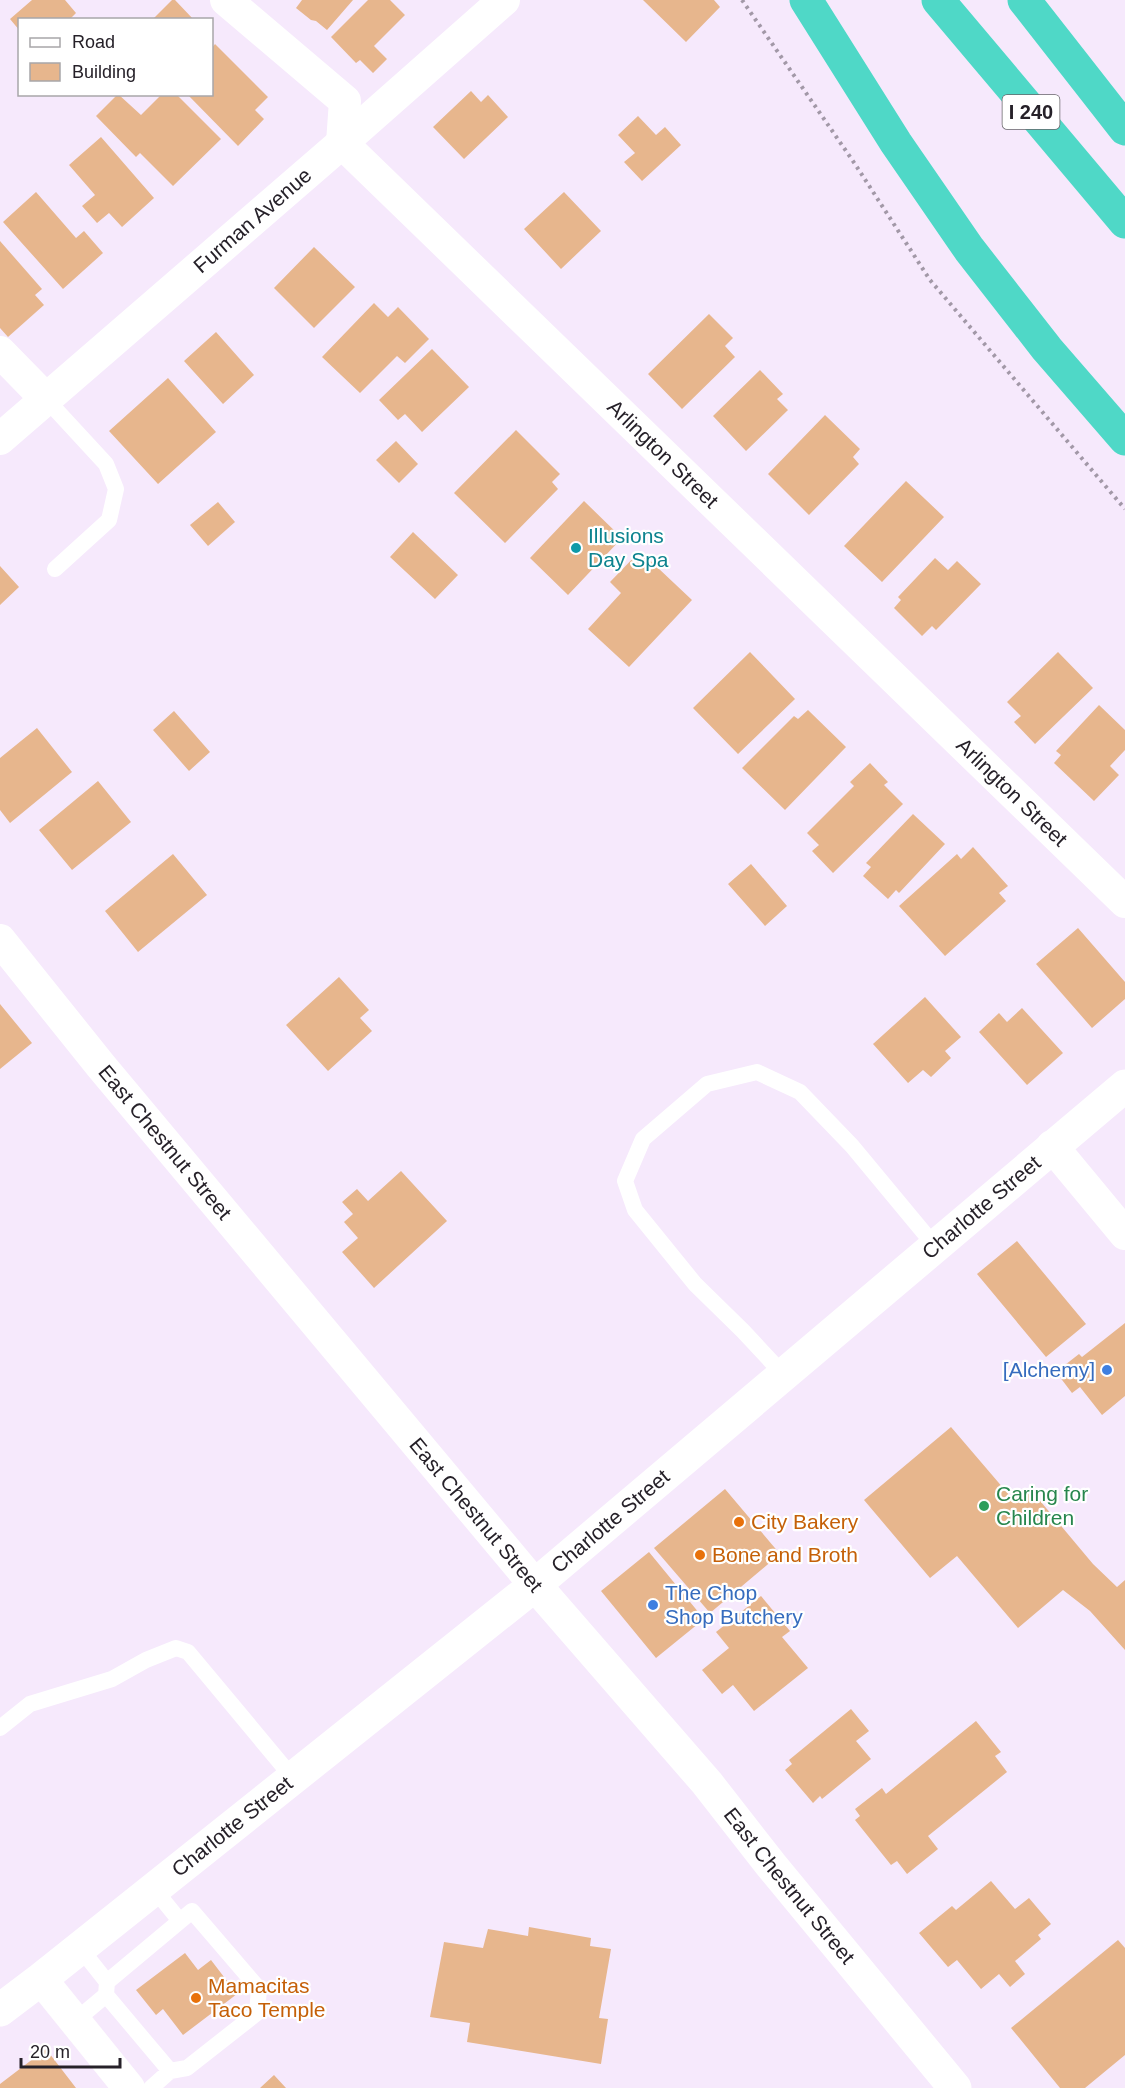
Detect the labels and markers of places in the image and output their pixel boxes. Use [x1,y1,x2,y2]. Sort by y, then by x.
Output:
place label: Illusions Day Spa [588,524,669,571]
marker: Illusions Day Spa [569,541,583,555]
place label: [Alchemy] [1003,1358,1095,1381]
marker: [Alchemy] [1100,1363,1114,1377]
place label: Caring for Children [996,1482,1088,1529]
marker: Caring for Children [977,1499,991,1513]
place label: City Bakery [751,1510,859,1533]
marker: City Bakery [732,1515,746,1529]
place label: Bone and Broth [712,1543,858,1566]
marker: Bone and Broth [693,1548,707,1562]
place label: The Chop Shop Butchery [665,1581,803,1628]
marker: The Chop Shop Butchery [646,1598,660,1612]
place label: Mamacitas Taco Temple [208,1974,326,2021]
marker: Mamacitas Taco Temple [189,1991,203,2005]

